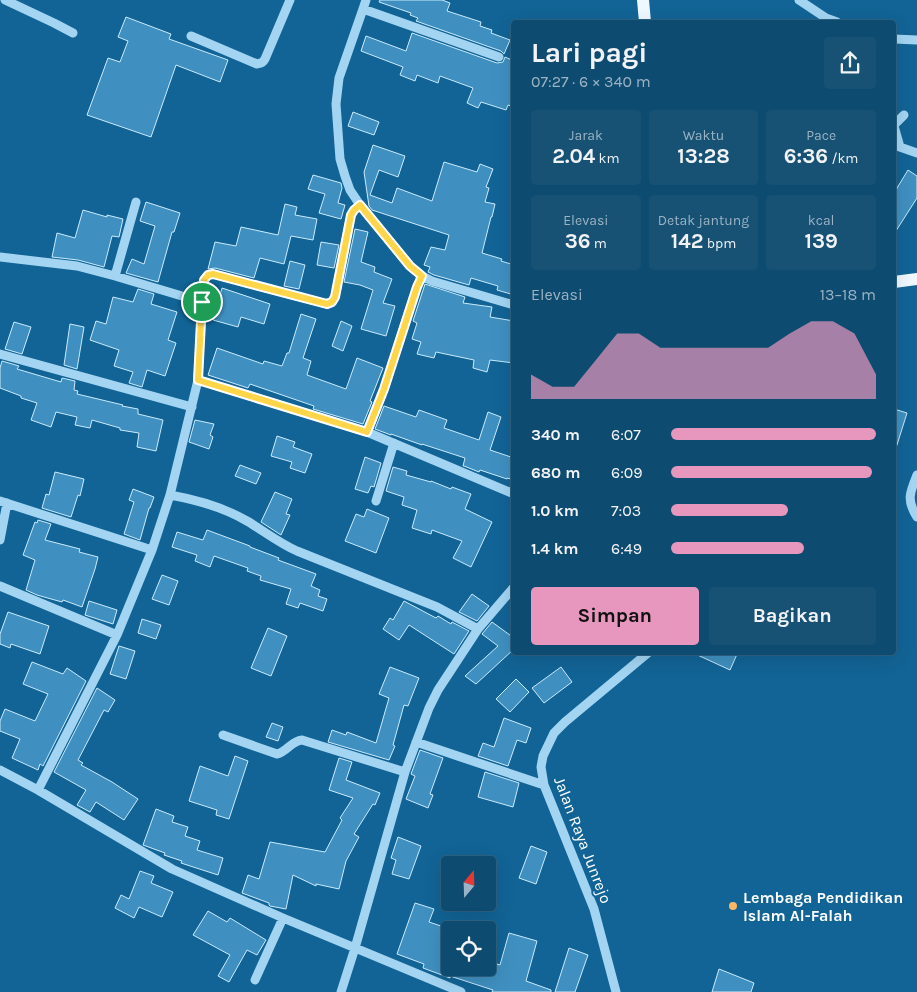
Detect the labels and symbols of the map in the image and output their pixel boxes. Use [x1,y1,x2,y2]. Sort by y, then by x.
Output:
pin [181,281,223,323]
street label: Jalan Raya Junrejo [550,774,616,906]
north arrow [441,856,496,911]
place label: Lembaga Pendidikan Islam Al-Falah [743,888,903,925]
marker: Lembaga Pendidikan Islam Al-Falah [727,900,739,912]

